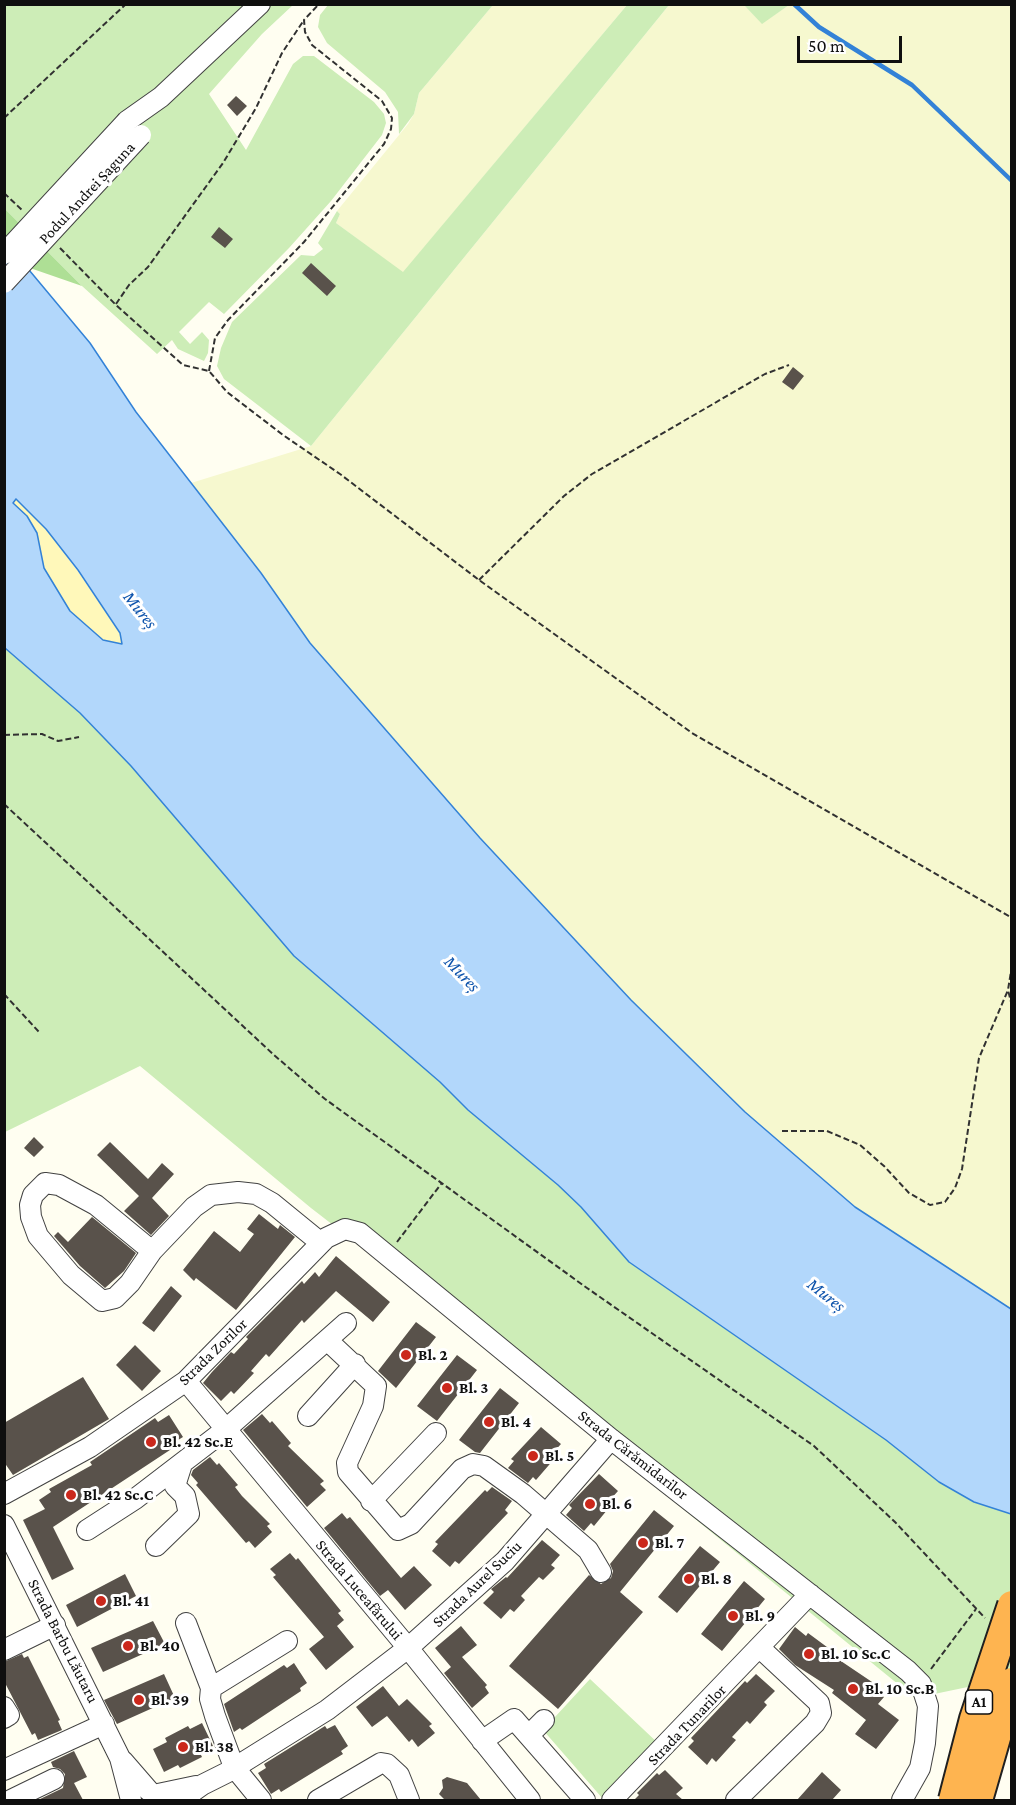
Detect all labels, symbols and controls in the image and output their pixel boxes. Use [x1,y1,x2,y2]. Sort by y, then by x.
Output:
scale bar [800,24,905,62]
text: 50 m [808,36,845,56]
street label: Podul Andrei Șaguna [35,138,139,248]
water label: Mureș [118,587,162,633]
water label: Mureș [440,951,484,997]
water label: Mureș [803,1273,849,1317]
street label: Strada Zorilor [175,1314,251,1390]
place label: Bl. 2 [418,1345,448,1365]
marker: Bl. 2 [399,1348,413,1362]
place label: Bl. 3 [459,1378,488,1398]
marker: Bl. 3 [440,1381,454,1395]
street label: Strada Cărămidarilor [574,1406,692,1504]
place label: Bl. 4 [501,1412,531,1432]
marker: Bl. 4 [482,1415,496,1429]
place label: Bl. 42 Sc.E [163,1432,233,1452]
marker: Bl. 42 Sc.E [144,1435,158,1449]
place label: Bl. 5 [545,1446,574,1466]
marker: Bl. 5 [526,1449,540,1463]
place label: Bl. 42 Sc.C [83,1485,153,1505]
marker: Bl. 42 Sc.C [64,1488,78,1502]
place label: Bl. 6 [602,1494,632,1514]
marker: Bl. 6 [583,1497,597,1511]
place label: Bl. 7 [655,1533,684,1553]
street label: Strada Luceafărului [311,1536,407,1644]
marker: Bl. 7 [636,1536,650,1550]
street label: Strada Aurel Suciu [428,1537,526,1631]
place label: Bl. 8 [701,1569,732,1589]
marker: Bl. 8 [682,1572,696,1586]
street label: Strada Barbu Lăutaru [23,1576,103,1706]
place label: Bl. 41 [113,1591,149,1611]
marker: Bl. 41 [94,1594,108,1608]
place label: Bl. 9 [745,1606,775,1626]
marker: Bl. 9 [726,1609,740,1623]
place label: Bl. 40 [140,1636,180,1656]
marker: Bl. 40 [121,1639,135,1653]
place label: Bl. 10 Sc.C [821,1644,890,1664]
marker: Bl. 10 Sc.C [802,1647,816,1661]
place label: Bl. 10 Sc.B [865,1679,934,1699]
street label: Strada Tunarilor [644,1680,730,1770]
marker: Bl. 10 Sc.B [846,1682,860,1696]
place label: Bl. 39 [151,1690,189,1710]
road number: A1 [966,1690,992,1714]
marker: Bl. 39 [132,1693,146,1707]
place label: Bl. 38 [195,1737,234,1757]
marker: Bl. 38 [176,1740,190,1754]

